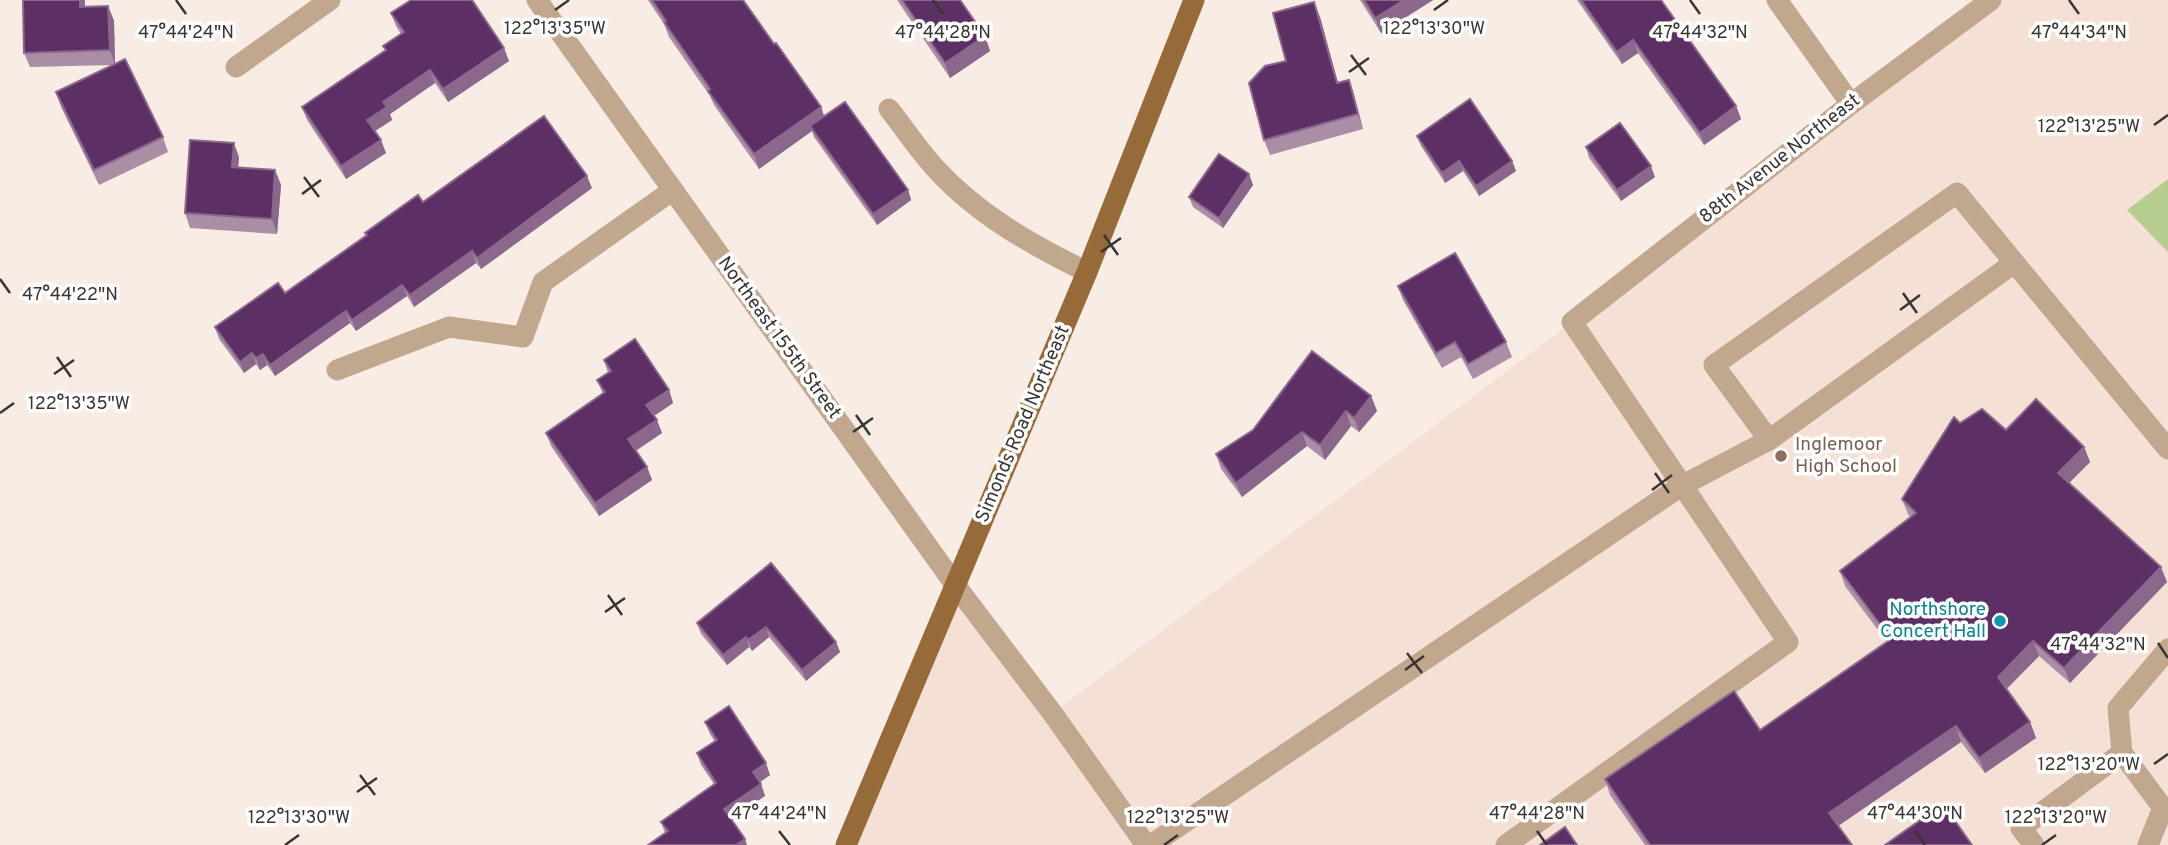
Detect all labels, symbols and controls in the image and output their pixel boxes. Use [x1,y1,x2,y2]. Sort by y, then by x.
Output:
text: 122°13'35"W [504,18,606,41]
text: 122°13'30"W [1383,18,1485,41]
text: 47°44'24"N [138,22,234,45]
text: 47°44'28"N [895,22,991,45]
text: 47°44'32"N [1652,22,1748,45]
text: 47°44'34"N [2031,22,2127,45]
street label: 88th Avenue Northeast [1695,89,1865,229]
text: 122°13'25"W [2038,116,2140,139]
street label: Northeast 155th Street [712,252,846,424]
text: 47°44'22"N [22,284,118,307]
street label: Simonds Road Northeast [971,322,1075,526]
text: 122°13'35"W [28,393,130,416]
place label: Inglemoor High School [1795,433,1897,479]
marker: Inglemoor High School [1773,448,1789,464]
place label: Northshore Concert Hall [1880,598,1986,644]
marker: Northshore Concert Hall [1992,613,2008,629]
text: 47°44'32"N [2050,634,2146,657]
text: 122°13'20"W [2038,754,2140,777]
text: 47°44'24"N [731,803,827,826]
text: 47°44'28"N [1489,803,1585,826]
text: 47°44'30"N [1867,803,1963,826]
text: 122°13'30"W [248,807,350,830]
text: 122°13'25"W [1127,807,1229,830]
text: 122°13'20"W [2005,807,2107,830]

